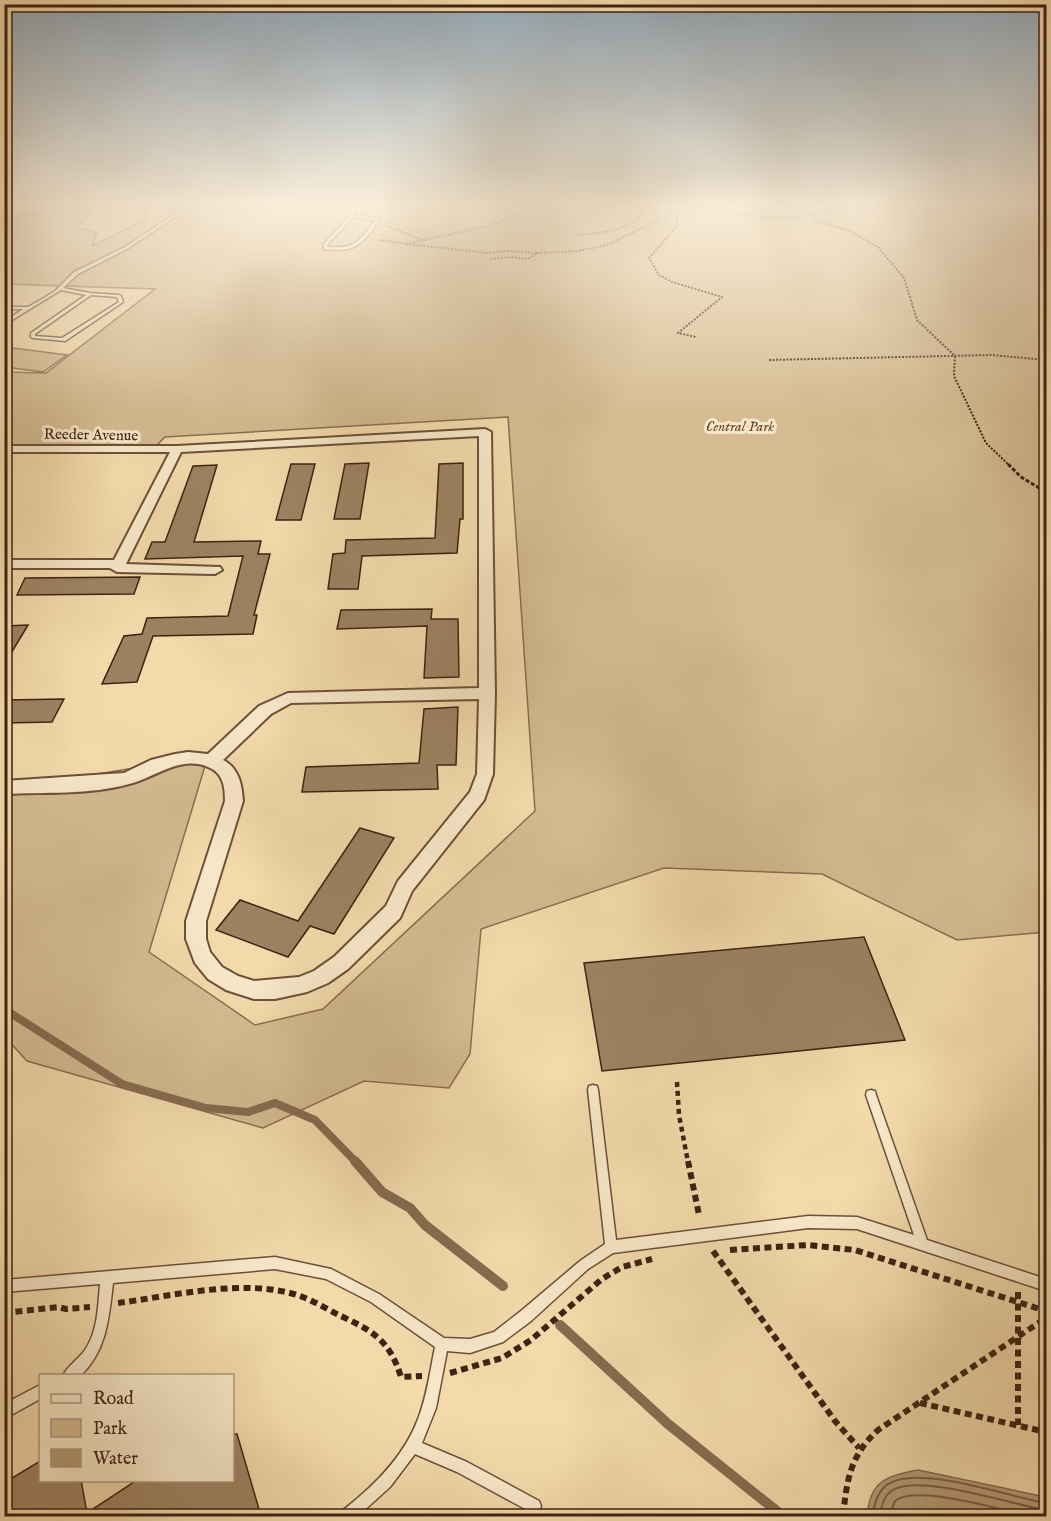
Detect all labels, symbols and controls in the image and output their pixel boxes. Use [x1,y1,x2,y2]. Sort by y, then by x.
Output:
park label: Central Park [706,417,774,436]
street label: Reeder Avenue [44,425,139,445]
legend [39,1374,234,1482]
text: Road [93,1388,134,1411]
text: Park [93,1418,128,1441]
text: Water [93,1448,138,1471]

